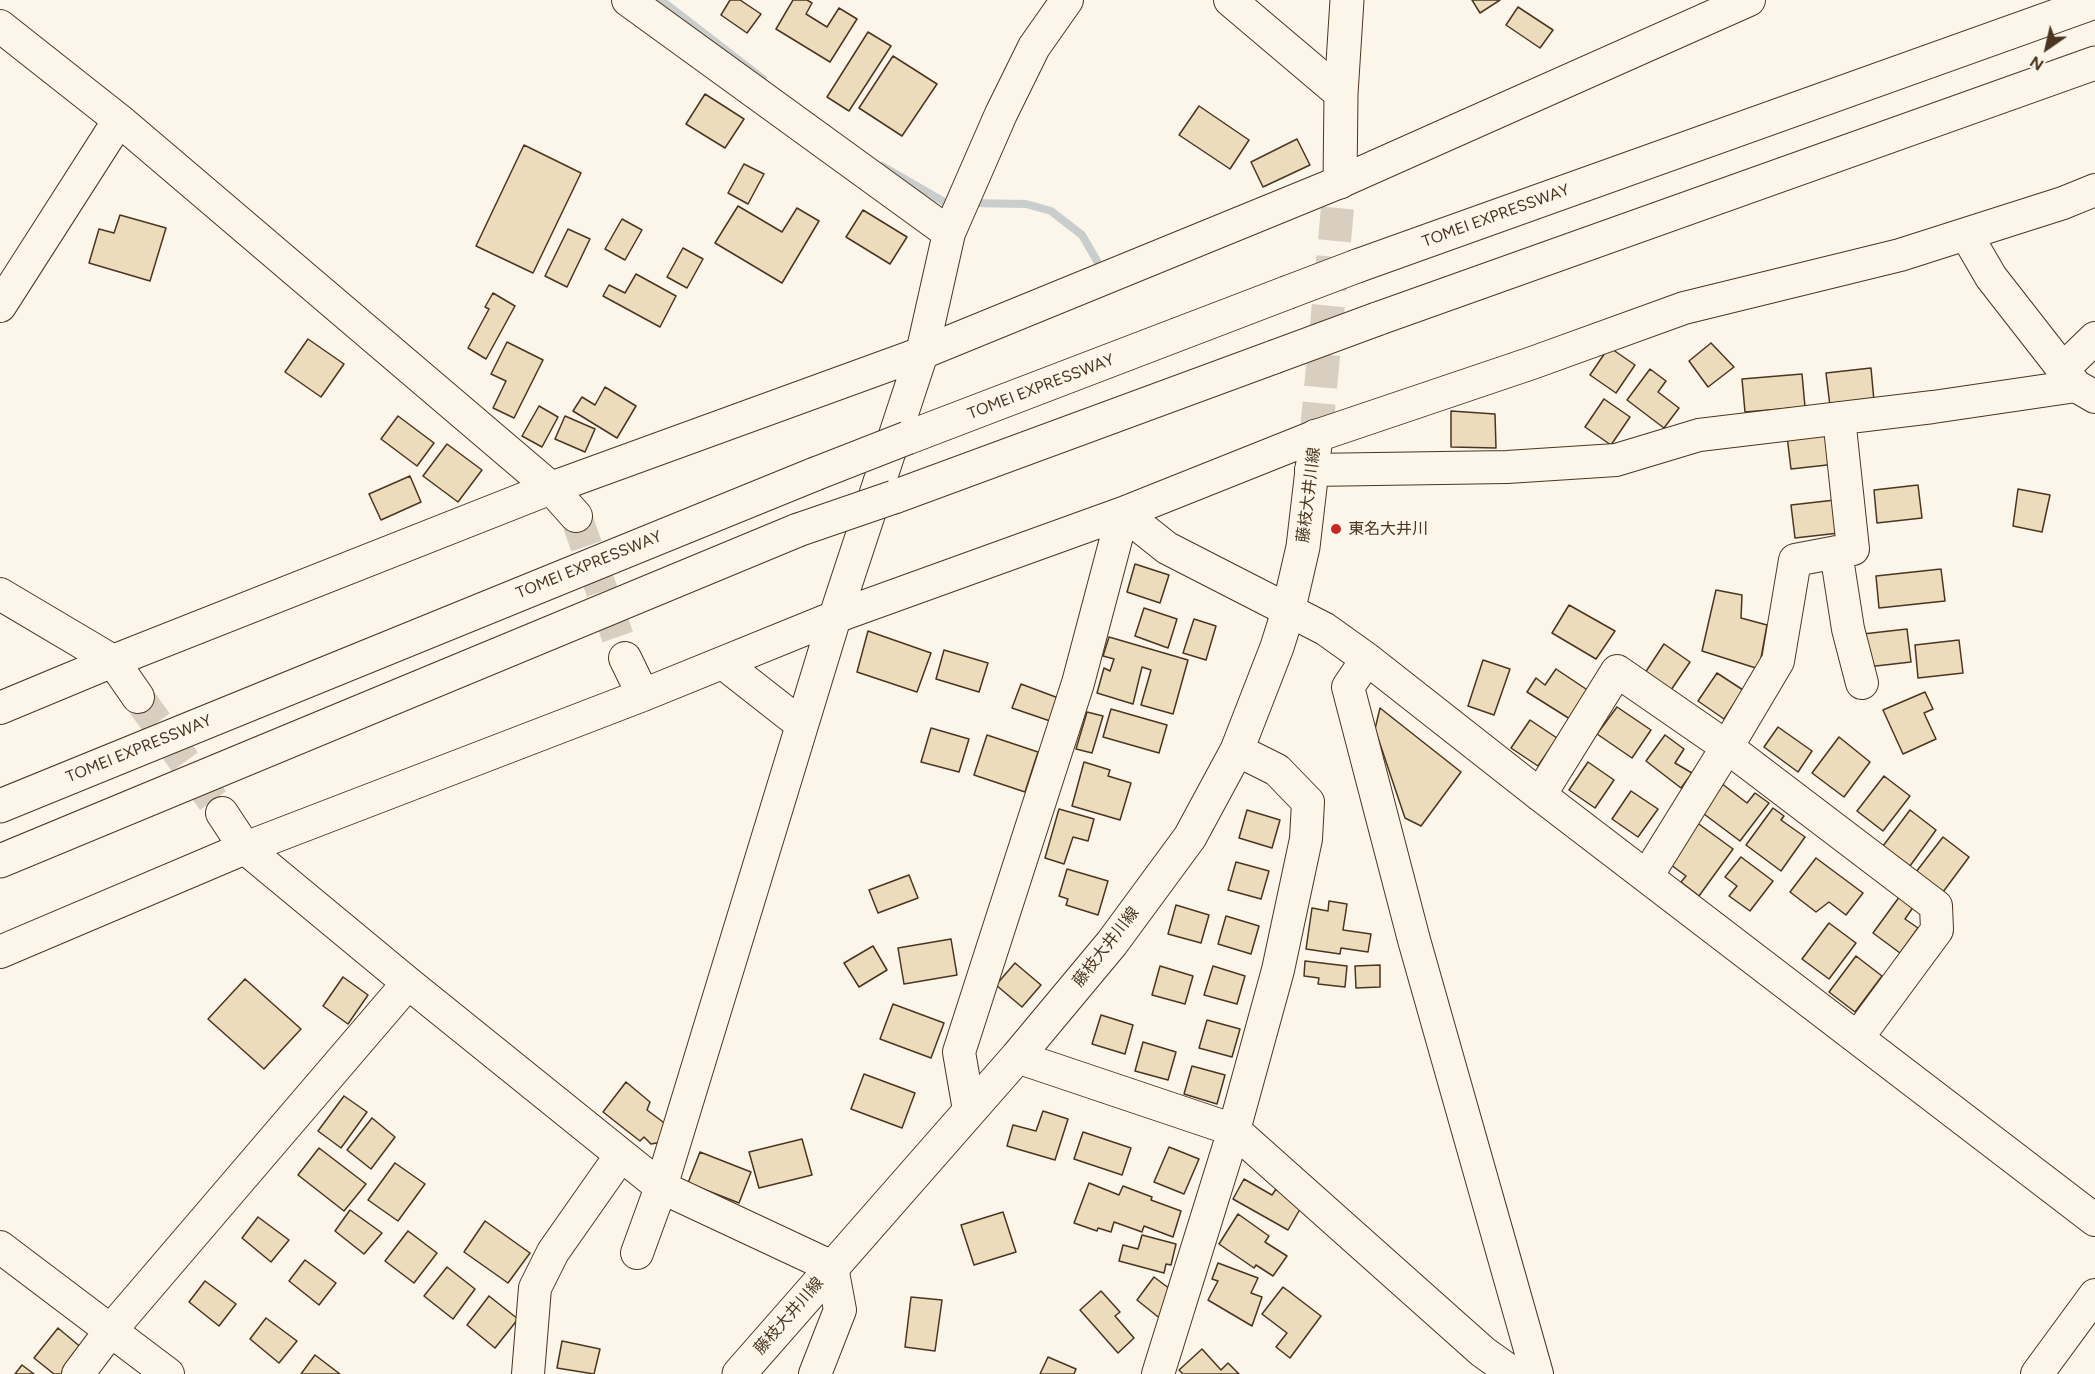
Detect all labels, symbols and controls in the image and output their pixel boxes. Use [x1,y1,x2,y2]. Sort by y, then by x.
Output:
north arrow [2017,18,2077,78]
text: N [2026,52,2047,75]
street label: TOMEI EXPRESSWAY [1420,180,1572,252]
street label: TOMEI EXPRESSWAY [965,350,1117,424]
street label: 藤枝大井川線 [1294,446,1324,544]
place label: 東名大井川 [1348,519,1428,539]
marker: 東名大井川 [1329,522,1343,536]
street label: TOMEI EXPRESSWAY [513,527,665,603]
street label: TOMEI EXPRESSWAY [63,711,215,787]
street label: 藤枝大井川線 [1069,903,1143,991]
street label: 藤枝大井川線 [750,1273,828,1359]

